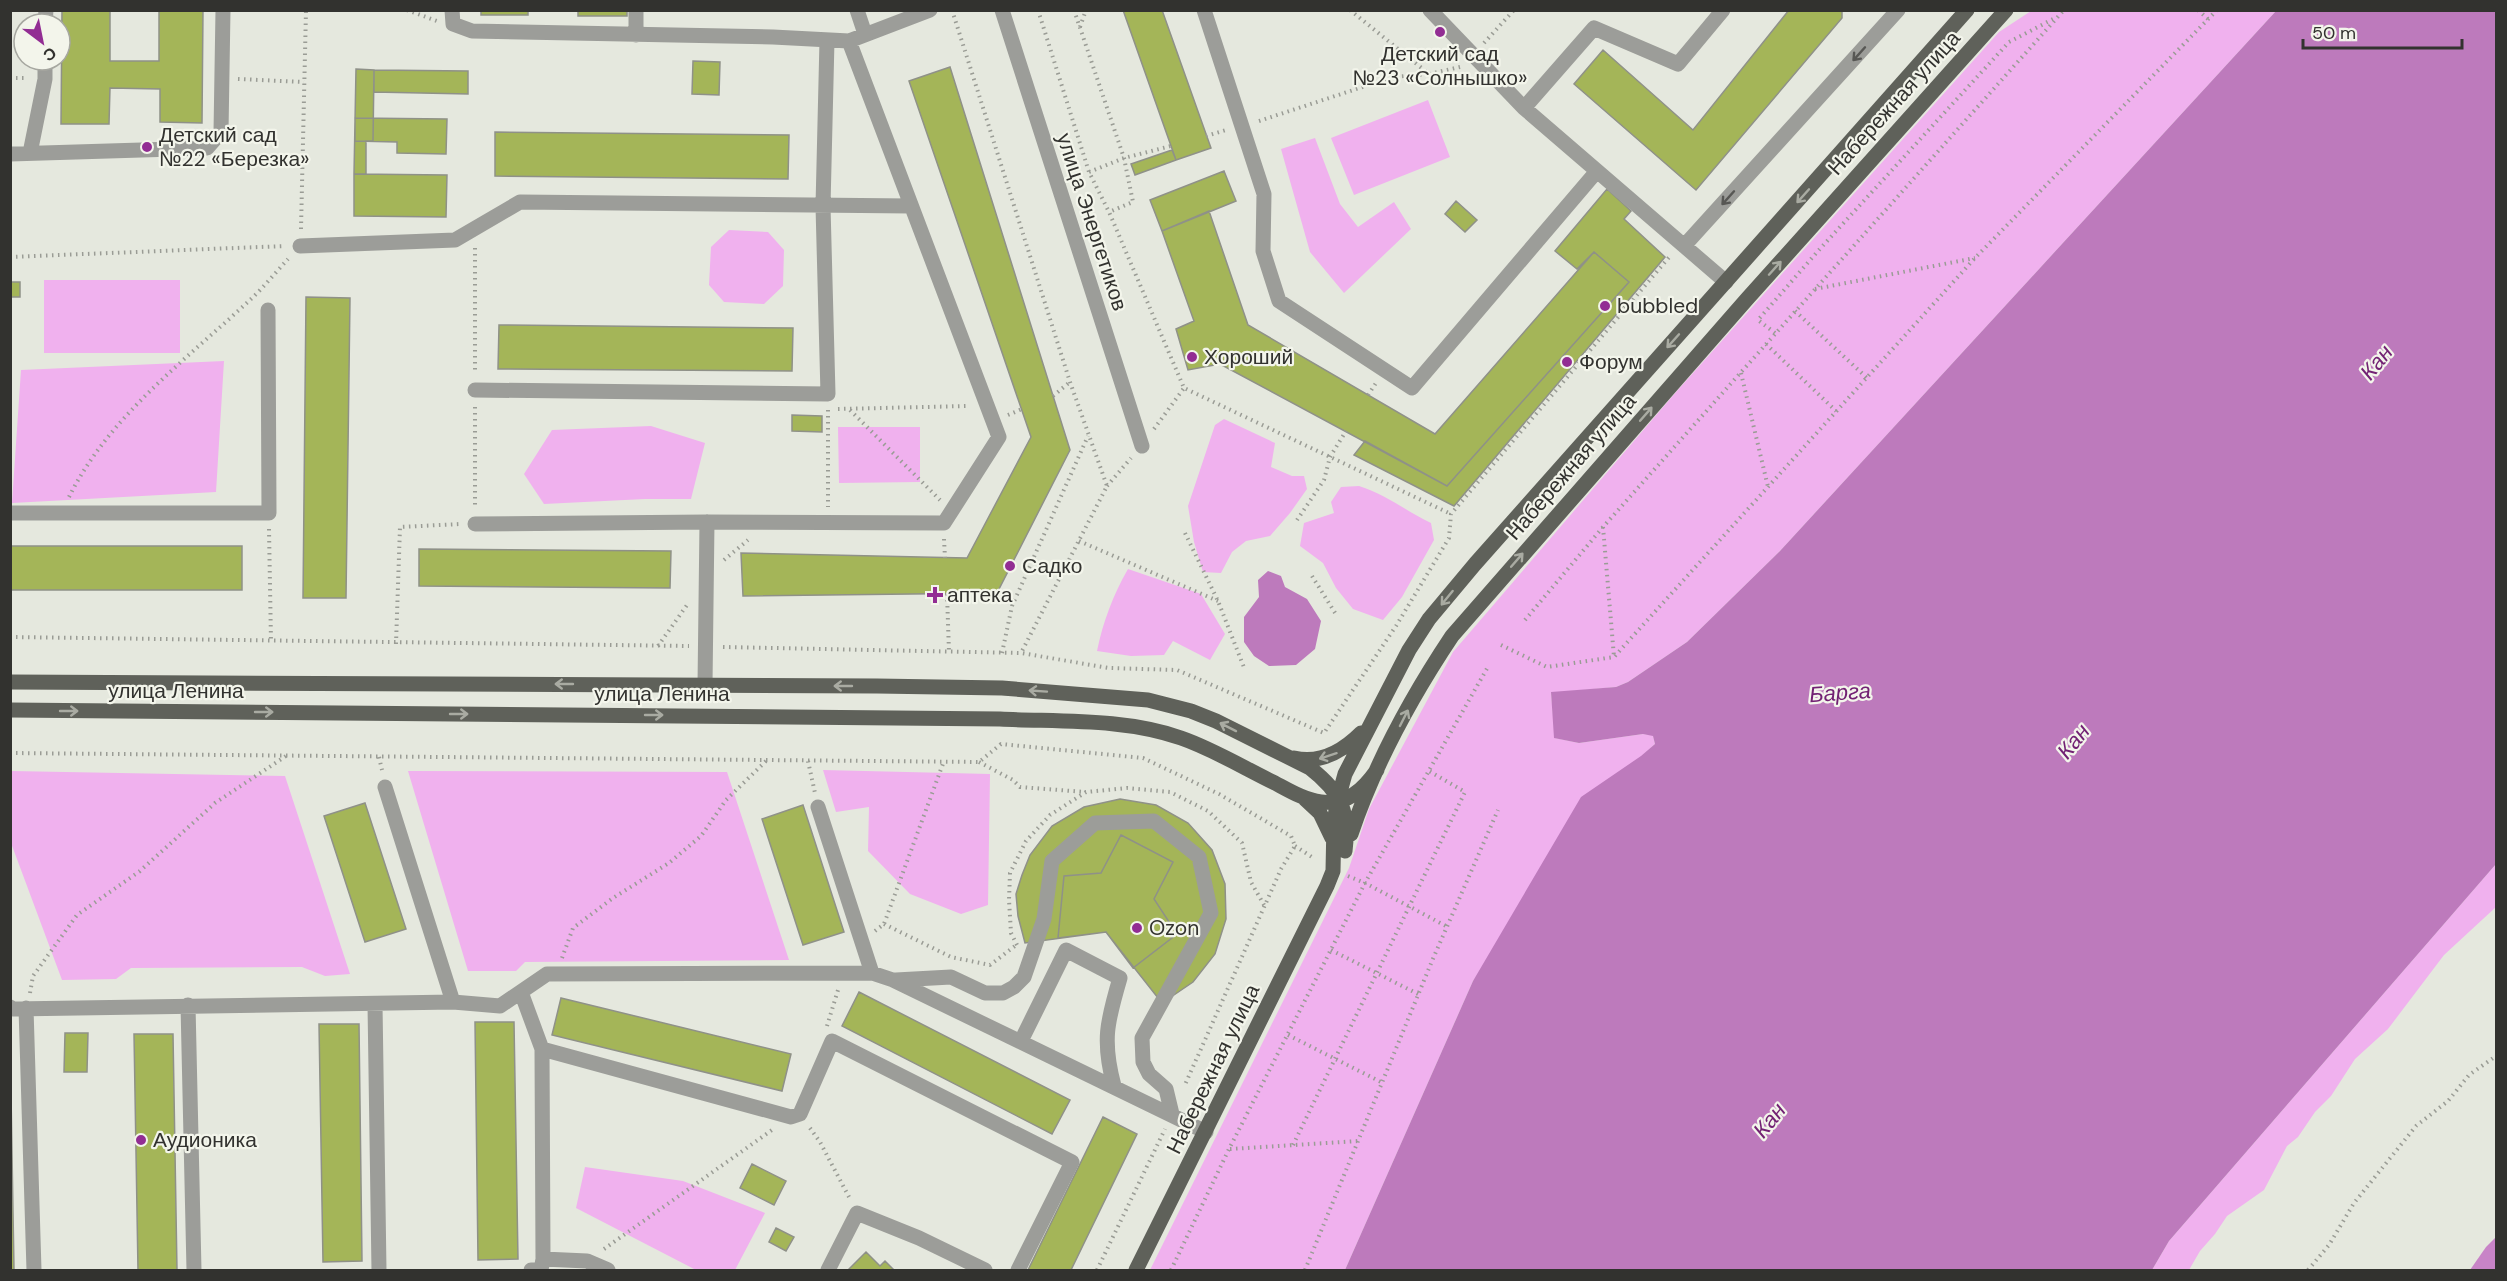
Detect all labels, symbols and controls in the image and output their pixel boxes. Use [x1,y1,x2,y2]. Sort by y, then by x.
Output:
north arrow [12,12,72,72]
scale bar [2303,12,2462,50]
text: 50 m [2312,21,2356,45]
street label: Набережная улица [1822,24,1967,181]
marker: Детский сад №23 «Солнышко» [1433,25,1447,39]
place label: Детский сад №23 «Солнышко» [1353,40,1527,92]
text: С [39,42,60,66]
one-way arrow [1852,46,1866,61]
place label: Детский сад №22 «Березка» [159,121,310,173]
street label: улица Энергетиков [1050,130,1134,314]
marker: Детский сад №22 «Березка» [140,140,154,154]
one-way arrow [1796,188,1810,203]
one-way arrow [1721,190,1735,205]
one-way arrow [1768,261,1782,276]
place label: bubbled [1617,292,1698,320]
marker: bubbled [1598,299,1612,313]
one-way arrow [1666,333,1680,348]
water label: Кан [2353,339,2399,386]
place label: Хороший [1204,343,1293,371]
place label: Форум [1579,348,1643,376]
marker: Хороший [1185,350,1199,364]
marker: Форум [1560,355,1574,369]
street label: Набережная улица [1500,388,1643,546]
one-way arrow [1639,406,1652,422]
place label: Садко [1022,552,1082,580]
one-way arrow [1510,552,1523,568]
marker: Садко [1003,559,1017,573]
place label: аптека [947,581,1013,609]
marker: аптека [928,588,942,602]
one-way arrow [1440,589,1453,605]
water label: Барга [1808,676,1872,709]
street label: улица Ленина [108,677,244,705]
one-way arrow [555,678,575,690]
street label: улица Ленина [594,680,730,708]
one-way arrow [834,680,854,692]
one-way arrow [1029,685,1049,696]
one-way arrow [58,705,78,717]
one-way arrow [253,706,273,718]
one-way arrow [448,708,468,720]
one-way arrow [643,709,663,721]
one-way arrow [1399,710,1410,728]
water label: Кан [2050,718,2096,765]
one-way arrow [1219,721,1237,733]
one-way arrow [1319,751,1337,762]
place label: Ozon [1149,914,1199,942]
marker: Ozon [1130,921,1144,935]
street label: Набережная улица [1160,979,1266,1158]
water label: Кан [1746,1097,1792,1144]
place label: Аудионика [153,1126,257,1154]
marker: Аудионика [134,1133,148,1147]

